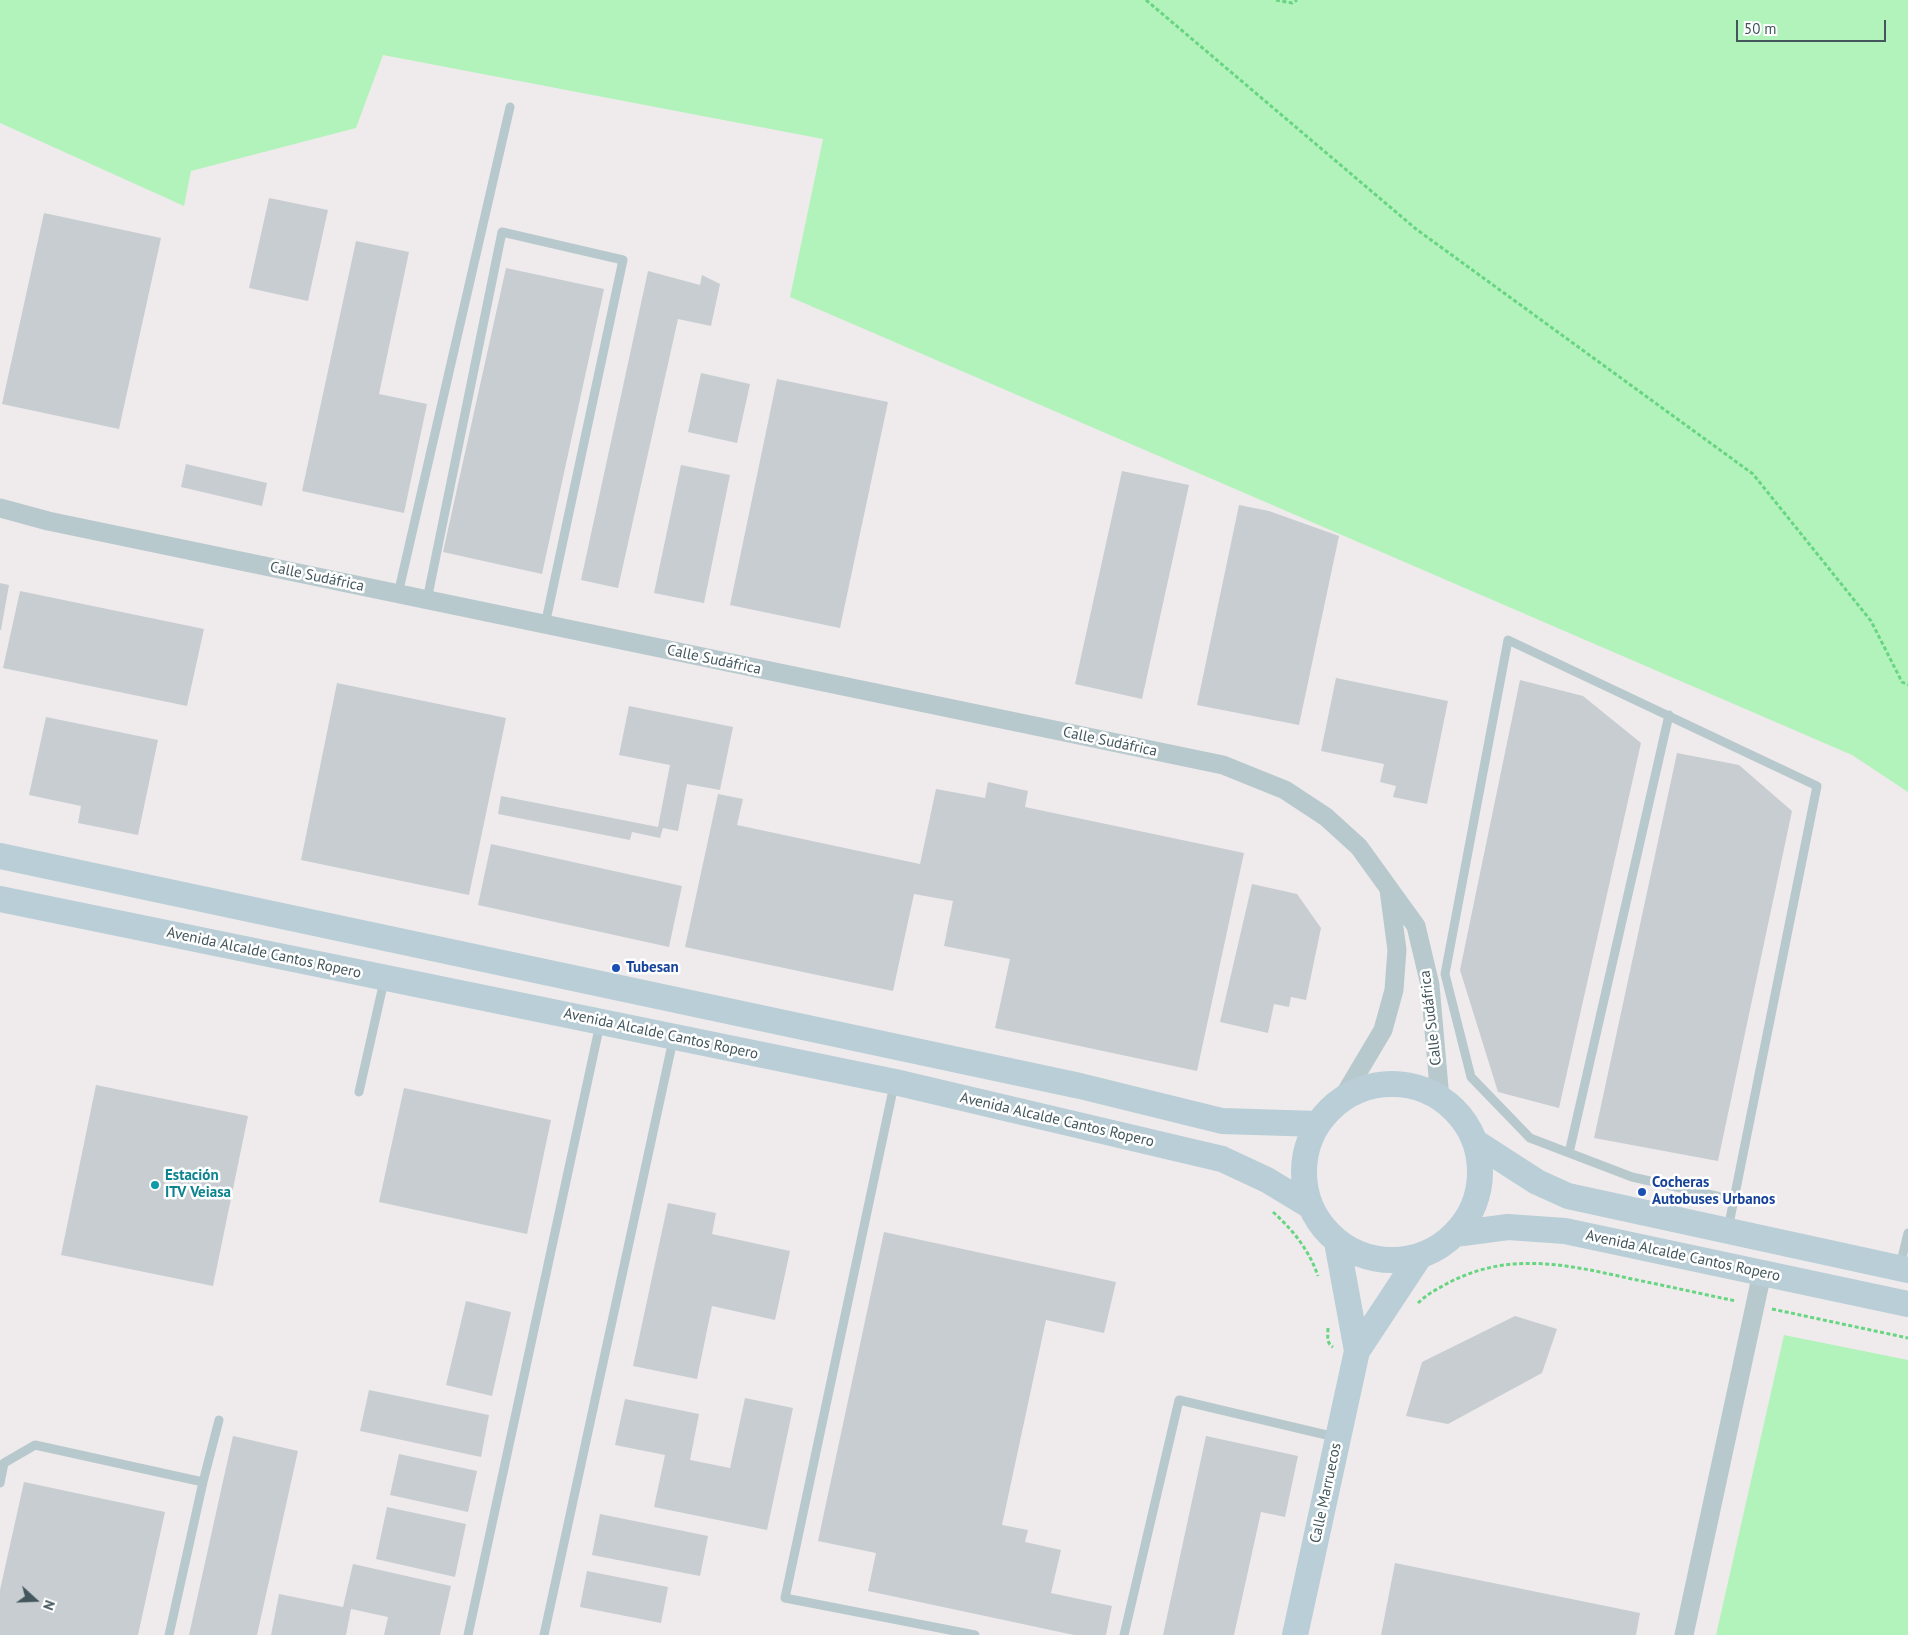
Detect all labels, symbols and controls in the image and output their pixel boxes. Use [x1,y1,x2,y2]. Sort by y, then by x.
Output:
scale bar [1738,10,1888,42]
text: 50 m [1744,19,1777,38]
street label: Calle Sudáfrica [268,558,366,596]
street label: Calle Sudáfrica [665,641,763,679]
street label: Calle Sudáfrica [1061,723,1159,761]
street label: Avenida Alcalde Cantos Ropero [165,924,363,982]
place label: Tubesan [626,959,679,977]
marker: Tubesan [610,962,622,974]
street label: Calle Sudáfrica [1416,969,1446,1067]
street label: Avenida Alcalde Cantos Ropero [562,1005,760,1063]
street label: Avenida Alcalde Cantos Ropero [958,1089,1156,1151]
place label: Estación ITV Veiasa [165,1167,231,1202]
place label: Cocheras Autobuses Urbanos [1652,1174,1775,1209]
marker: Estación ITV Veiasa [149,1179,161,1191]
marker: Cocheras Autobuses Urbanos [1636,1186,1648,1198]
street label: Avenida Alcalde Cantos Ropero [1584,1227,1782,1285]
street label: Calle Marruecos [1307,1441,1345,1545]
north arrow [10,1575,60,1625]
text: N [39,1598,59,1613]

